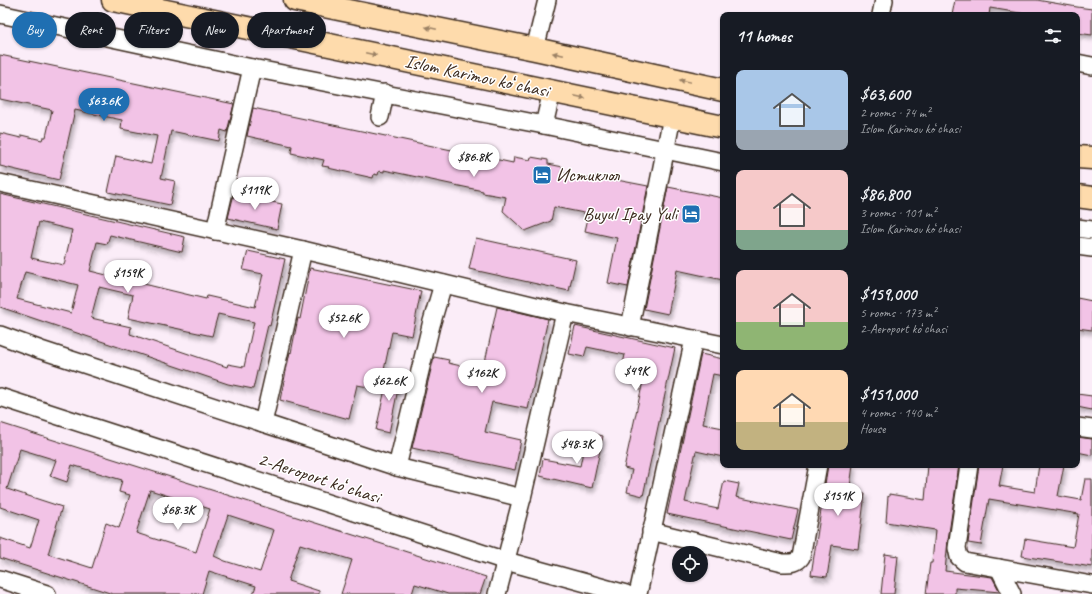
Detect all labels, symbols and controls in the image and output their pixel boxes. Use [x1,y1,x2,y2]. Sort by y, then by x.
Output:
chip: Buy [12,12,57,48]
chip: Rent [65,12,116,48]
chip: Filters [124,12,183,48]
chip: New [191,12,239,48]
chip: Apartment [247,12,326,48]
one-way arrow [424,24,437,30]
icon: filters [1042,25,1064,47]
text: 11 homes [736,26,792,47]
street label: Islom Karimov koʻchasi [403,49,554,104]
one-way arrow [365,51,377,57]
one-way arrow [552,51,564,57]
one-way arrow [679,78,691,84]
text: $63,600 [860,84,910,105]
icon: home [768,86,816,134]
pin: $63.6K [71,88,137,122]
text: $63.6K [87,93,121,109]
one-way arrow [574,95,586,101]
text: 2 rooms · 74 m² [860,105,930,121]
text: Islom Karimov koʻchasi [860,121,960,137]
pin: $86.8K [441,144,507,178]
text: $86.8K [458,149,490,165]
place label: Истиклол [556,163,620,187]
hotel icon: Истиклол [531,164,553,186]
pin: $119K [227,177,283,211]
text: $119K [240,182,270,198]
text: $86,800 [860,184,910,205]
icon: home [768,186,816,234]
place label: Buyul Ipay Yuli [583,202,679,226]
hotel icon: Buyul Ipay Yuli [680,203,702,225]
text: 3 rooms · 101 m² [860,205,936,221]
text: Islom Karimov koʻchasi [860,221,960,237]
pin: $159K [100,260,156,294]
text: $159K [113,265,143,281]
text: $159,000 [860,284,916,305]
icon: home [768,286,816,334]
pin: $52.6K [311,305,377,339]
text: 5 rooms · 173 m² [860,305,936,321]
text: $52.6K [328,310,360,326]
text: 2-Aeroport koʻchasi [860,321,947,337]
pin: $49K [612,358,660,392]
pin: $162K [454,360,510,394]
text: $49K [624,363,648,379]
text: $162K [467,365,497,381]
pin: $62.6K [356,368,422,402]
text: $62.6K [372,373,406,389]
text: $151,000 [860,384,917,405]
icon: home [768,386,816,434]
text: 4 rooms · 140 m² [860,405,936,421]
text: House [860,421,885,437]
pin: $48.3K [544,431,610,465]
text: $48.3K [561,436,593,452]
street label: 2-Aeroport koʻchasi [255,447,386,510]
pin: $151K [810,483,866,517]
text: $151K [823,488,853,504]
pin: $68.3K [145,497,211,531]
text: $68.3K [162,502,194,518]
map controls [672,546,708,582]
button: locate [672,546,708,582]

